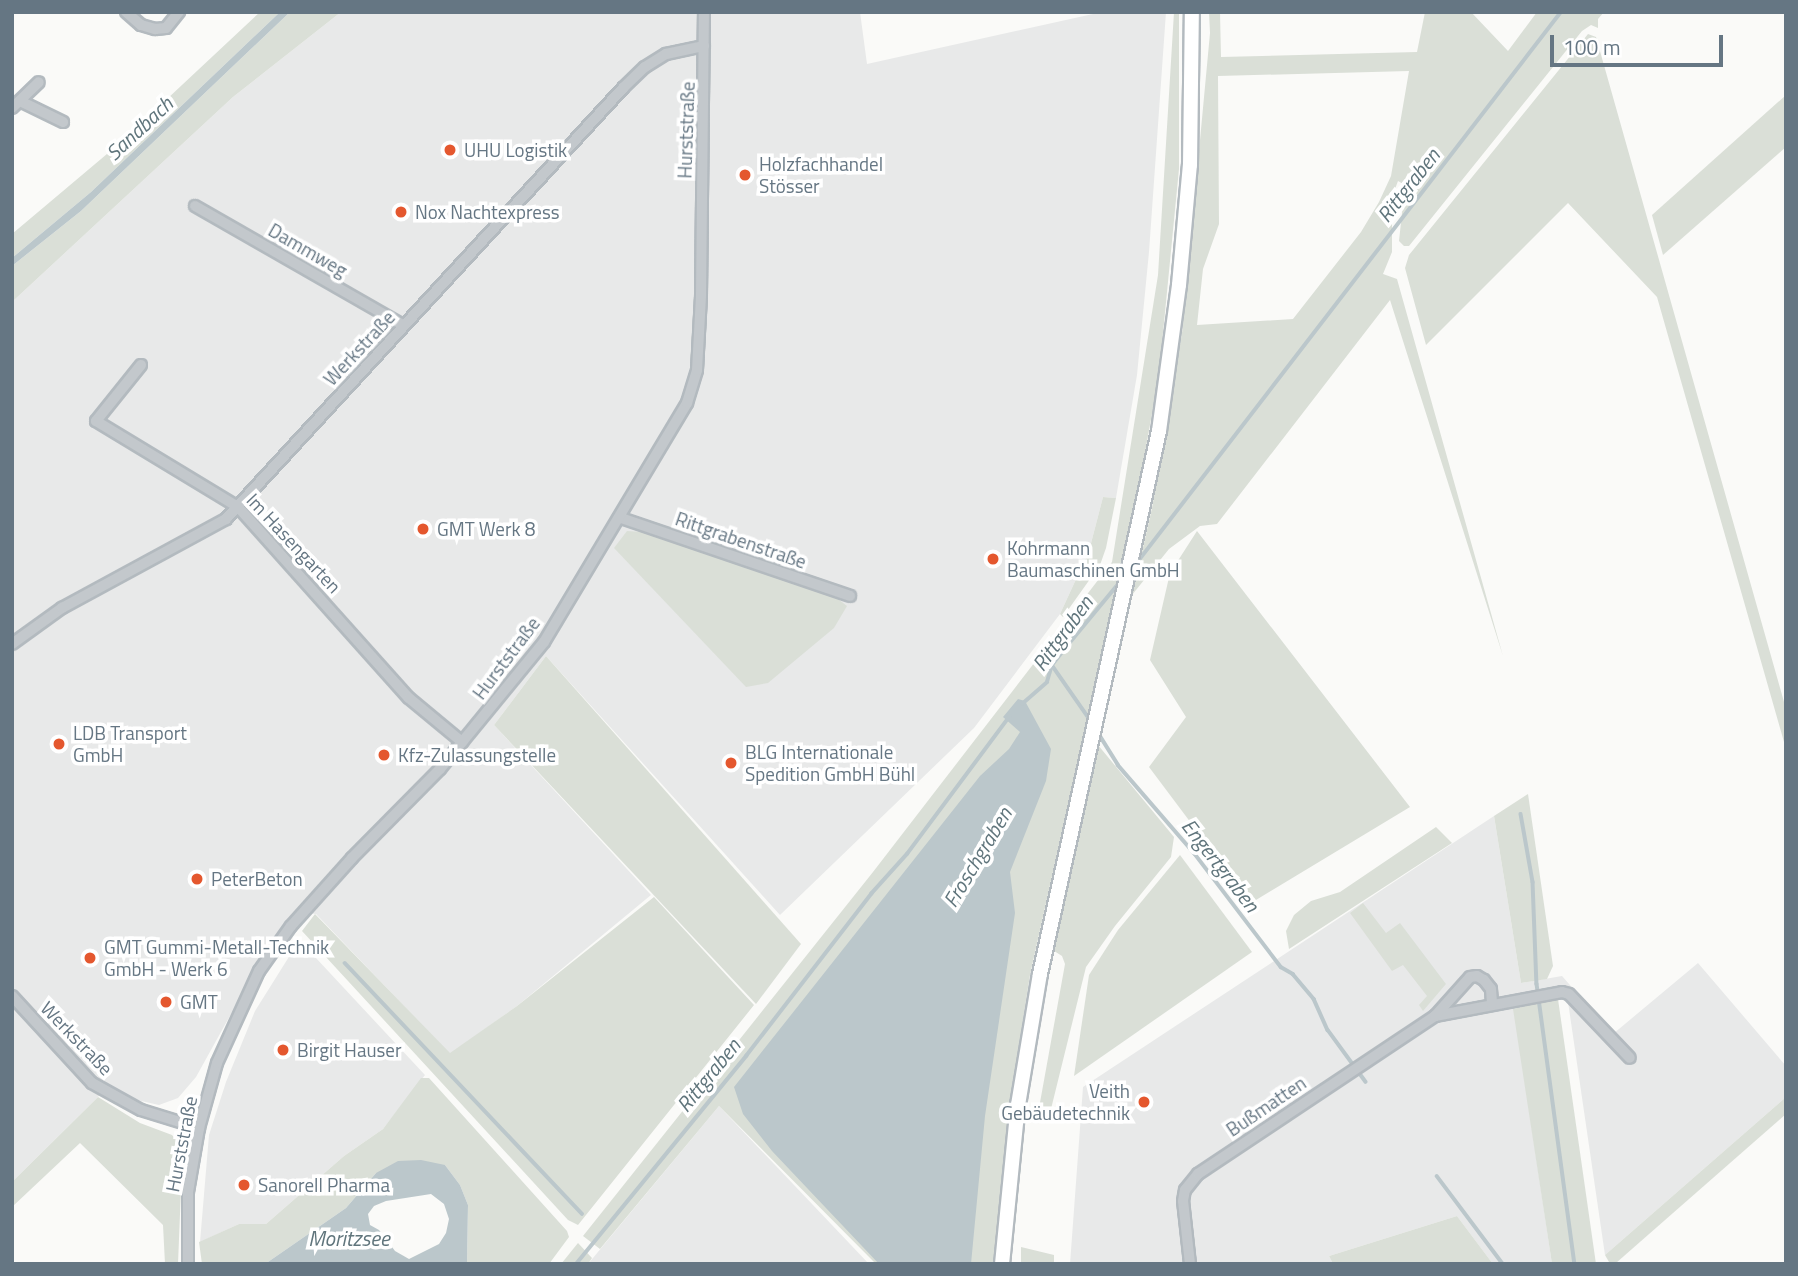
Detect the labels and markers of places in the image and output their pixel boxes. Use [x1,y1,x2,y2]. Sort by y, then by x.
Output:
place label: UHU Logistik [464,139,567,161]
marker: UHU Logistik [442,142,458,158]
place label: Holzfachhandel Stösser [759,153,883,197]
marker: Holzfachhandel Stösser [737,167,753,183]
place label: Nox Nachtexpress [415,201,560,223]
marker: Nox Nachtexpress [393,204,409,220]
place label: GMT Werk 8 [437,518,535,540]
marker: GMT Werk 8 [415,521,431,537]
place label: Kohrmann Baumaschinen GmbH [1007,537,1180,581]
marker: Kohrmann Baumaschinen GmbH [985,551,1001,567]
place label: LDB Transport GmbH [73,722,187,766]
marker: LDB Transport GmbH [51,736,67,752]
place label: BLG Internationale Spedition GmbH Bühl [745,741,915,785]
place label: Kfz-Zulassungstelle [398,744,556,766]
marker: Kfz-Zulassungstelle [376,747,392,763]
marker: BLG Internationale Spedition GmbH Bühl [723,755,739,771]
place label: PeterBeton [211,868,303,890]
marker: PeterBeton [189,871,205,887]
place label: GMT Gummi-Metall-Technik GmbH - Werk 6 [104,936,329,980]
marker: GMT Gummi-Metall-Technik GmbH - Werk 6 [82,950,98,966]
place label: GMT [180,991,218,1013]
marker: GMT [158,994,174,1010]
place label: Birgit Hauser [297,1039,402,1061]
marker: Birgit Hauser [275,1042,291,1058]
place label: Veith Gebäudetechnik [1001,1080,1130,1124]
marker: Veith Gebäudetechnik [1136,1094,1152,1110]
place label: Sanorell Pharma [258,1174,390,1196]
marker: Sanorell Pharma [236,1177,252,1193]

